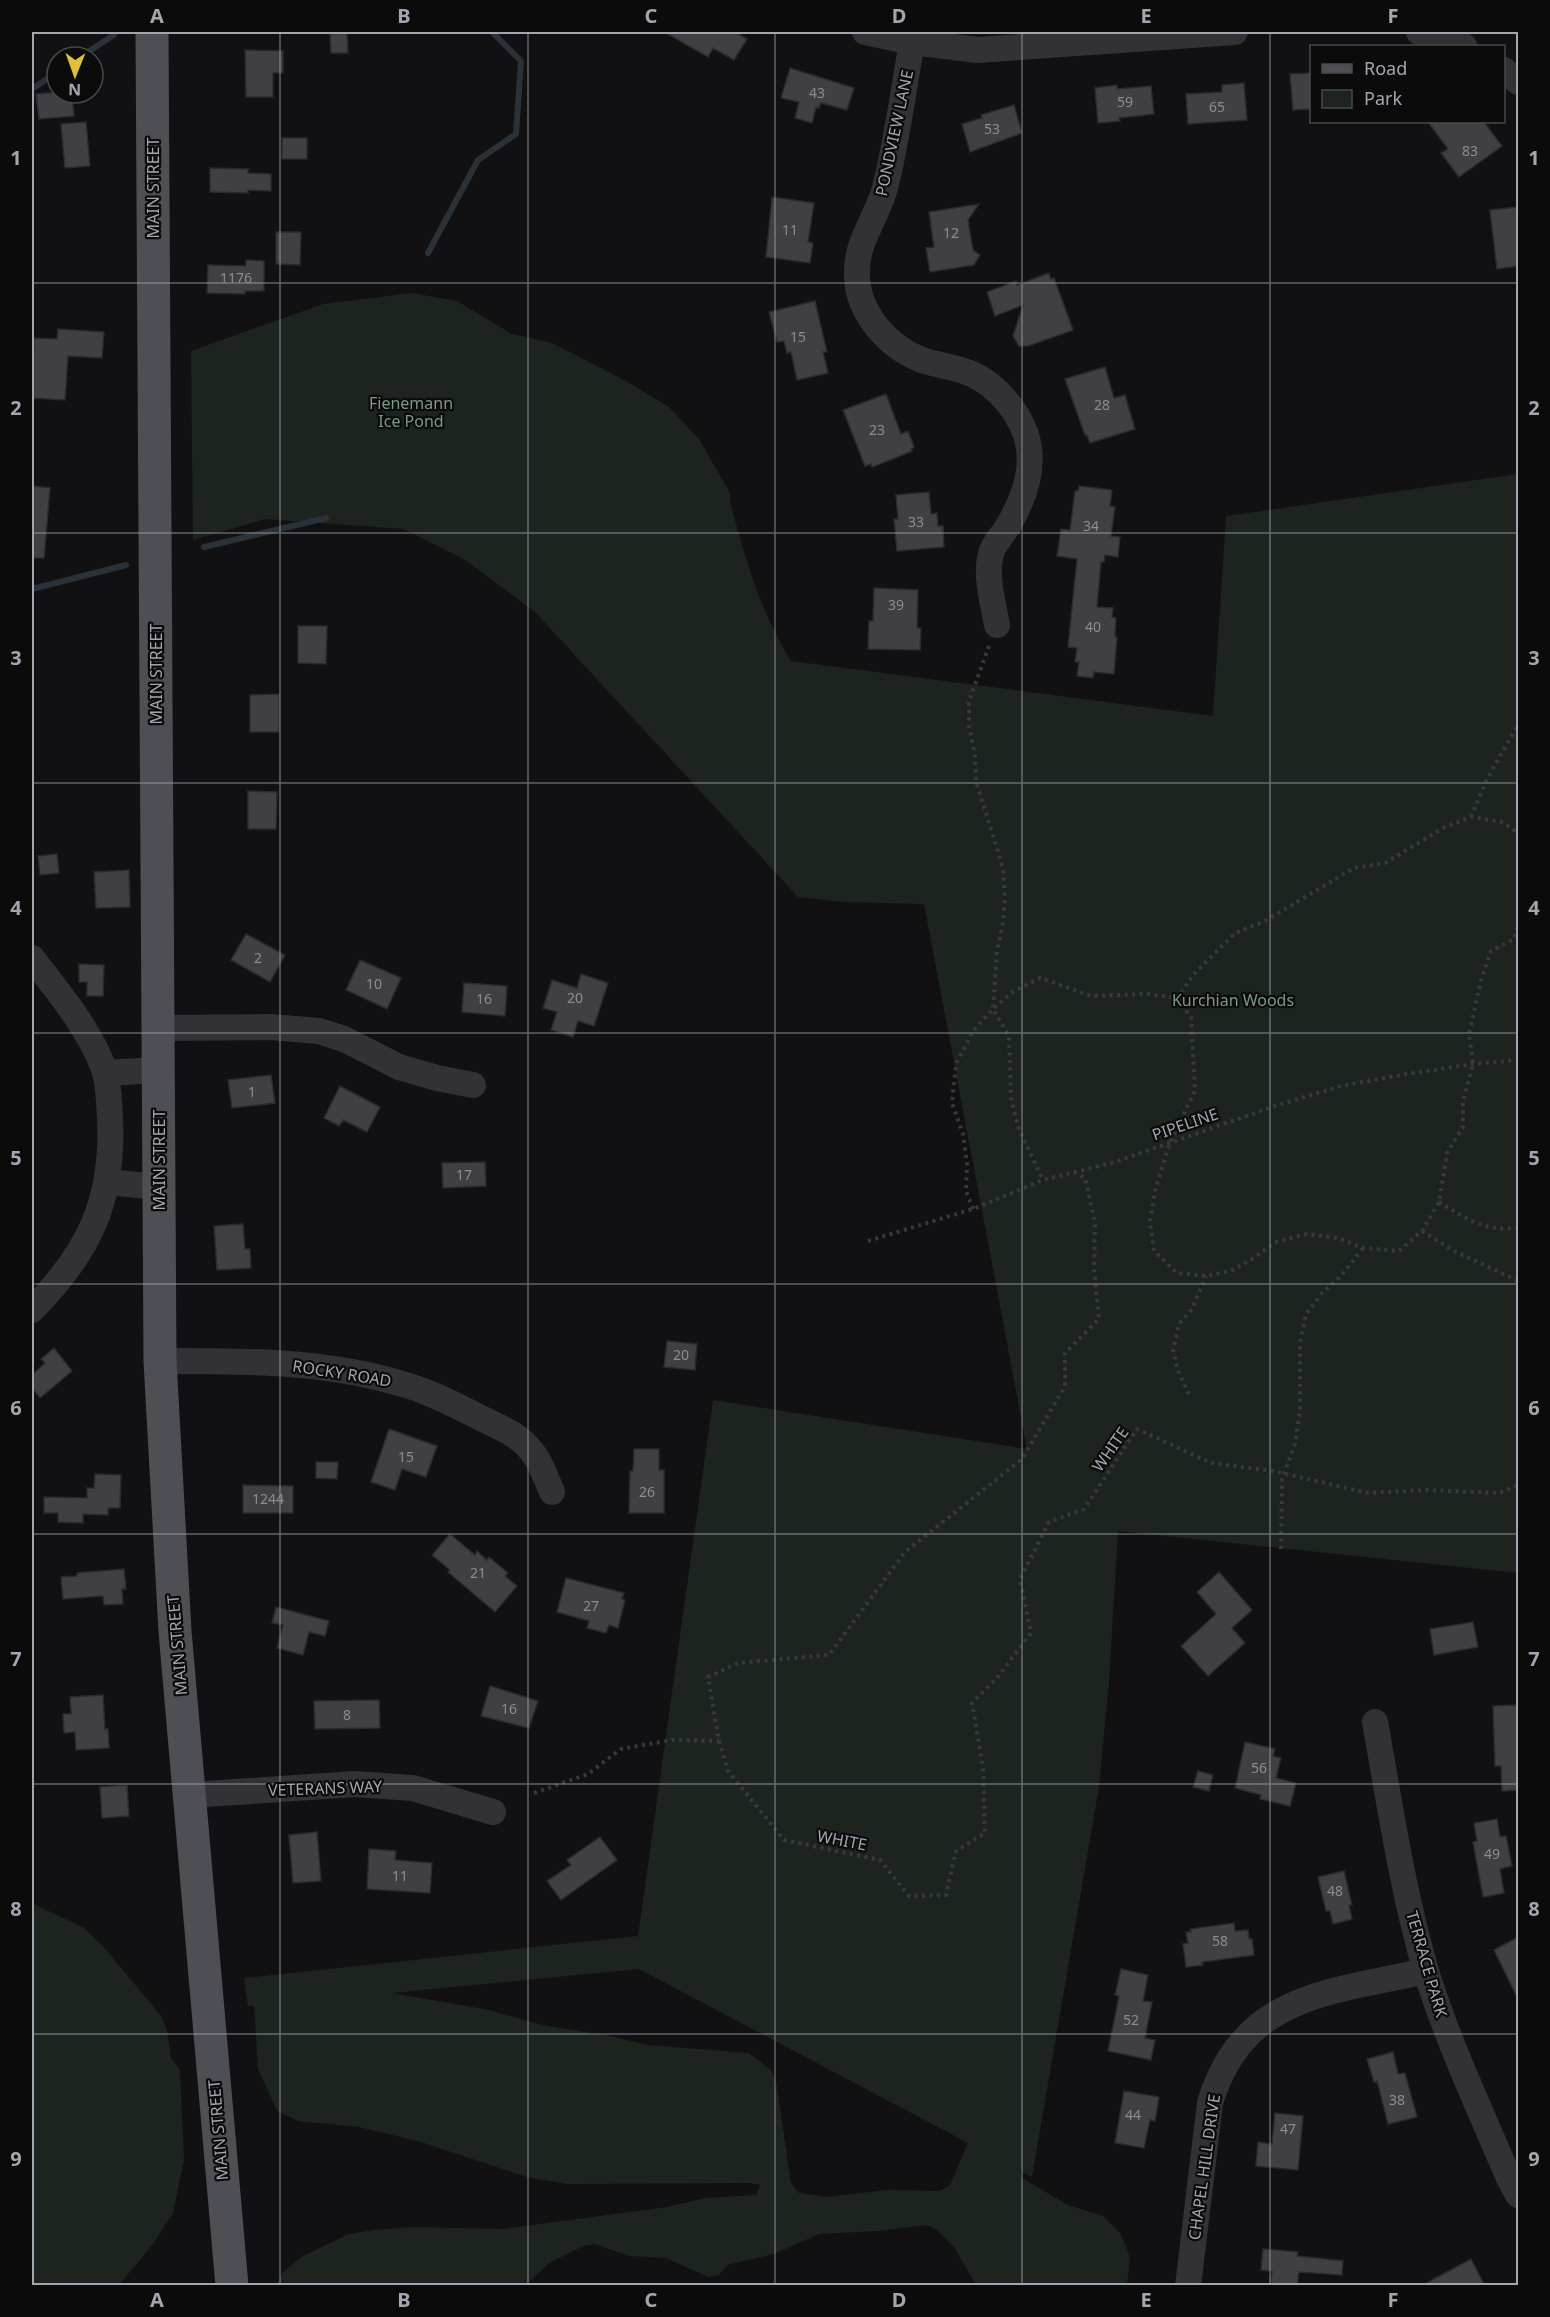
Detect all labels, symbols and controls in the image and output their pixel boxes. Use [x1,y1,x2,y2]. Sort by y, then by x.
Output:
text: A [150,2,164,29]
text: B [397,2,411,29]
text: C [645,2,658,29]
text: D [892,2,906,29]
text: E [1140,2,1152,29]
text: F [1388,2,1398,29]
north arrow [45,45,105,105]
legend [1310,45,1505,123]
text: Road [1364,56,1407,80]
street label: PONDVIEW LANE [870,68,918,198]
text: N [68,79,81,101]
house number: 43 [809,83,825,102]
text: Park [1364,86,1402,110]
house number: 59 [1117,92,1133,111]
house number: 65 [1209,97,1225,116]
house number: 53 [984,119,1000,138]
street label: MAIN STREET [142,138,164,238]
house number: 83 [1462,141,1478,160]
text: 1 [10,144,22,171]
text: 1 [1528,144,1540,171]
house number: 11 [782,220,798,239]
house number: 12 [943,223,959,242]
house number: 1176 [220,268,252,287]
house number: 15 [790,327,806,346]
park label: Fienemann Ice Pond [369,392,453,432]
text: 2 [10,394,22,421]
text: 2 [1528,394,1540,421]
house number: 28 [1094,395,1110,414]
house number: 23 [869,420,885,439]
house number: 33 [908,512,924,531]
house number: 34 [1083,516,1099,535]
house number: 39 [888,595,904,614]
house number: 40 [1085,617,1101,636]
street label: MAIN STREET [145,624,167,724]
text: 3 [10,644,22,671]
text: 3 [1528,644,1540,671]
text: 4 [10,894,22,921]
text: 4 [1528,894,1540,921]
house number: 2 [254,948,262,967]
house number: 10 [366,974,382,993]
house number: 20 [567,988,583,1007]
house number: 16 [476,989,492,1008]
park label: Kurchian Woods [1172,989,1294,1011]
house number: 1 [248,1082,256,1101]
street label: PIPELINE [1149,1102,1221,1146]
street label: MAIN STREET [148,1110,170,1210]
text: 5 [10,1144,22,1171]
text: 5 [1528,1144,1540,1171]
house number: 17 [456,1165,472,1184]
house number: 20 [673,1345,689,1364]
street label: ROCKY ROAD [291,1354,393,1392]
text: 6 [10,1394,22,1421]
text: 6 [1528,1394,1540,1421]
street label: WHITE [1087,1422,1133,1476]
house number: 15 [398,1447,414,1466]
house number: 26 [639,1482,655,1501]
house number: 1244 [252,1489,284,1508]
house number: 21 [470,1563,486,1582]
street label: MAIN STREET [162,1594,192,1696]
house number: 27 [583,1596,599,1615]
text: 7 [10,1645,22,1672]
text: 7 [1528,1645,1540,1672]
house number: 16 [501,1699,517,1718]
house number: 8 [343,1705,351,1724]
house number: 56 [1251,1758,1267,1777]
street label: VETERANS WAY [268,1775,383,1801]
street label: WHITE [815,1824,869,1856]
house number: 49 [1484,1844,1500,1863]
house number: 11 [392,1866,408,1885]
house number: 48 [1327,1881,1343,1900]
text: 8 [10,1895,22,1922]
text: 8 [1528,1895,1540,1922]
street label: TERRACE PARK [1401,1908,1453,2020]
house number: 58 [1212,1931,1228,1950]
house number: 52 [1123,2010,1139,2029]
street label: MAIN STREET [203,2079,233,2181]
house number: 38 [1389,2090,1405,2109]
street label: CHAPEL HILL DRIVE [1183,2093,1225,2241]
house number: 44 [1125,2105,1141,2124]
house number: 47 [1280,2119,1296,2138]
text: 9 [10,2145,22,2172]
text: 9 [1528,2145,1540,2172]
text: A [150,2286,164,2313]
text: B [397,2286,411,2313]
text: C [645,2286,658,2313]
text: D [892,2286,906,2313]
text: E [1140,2286,1152,2313]
text: F [1388,2286,1398,2313]

